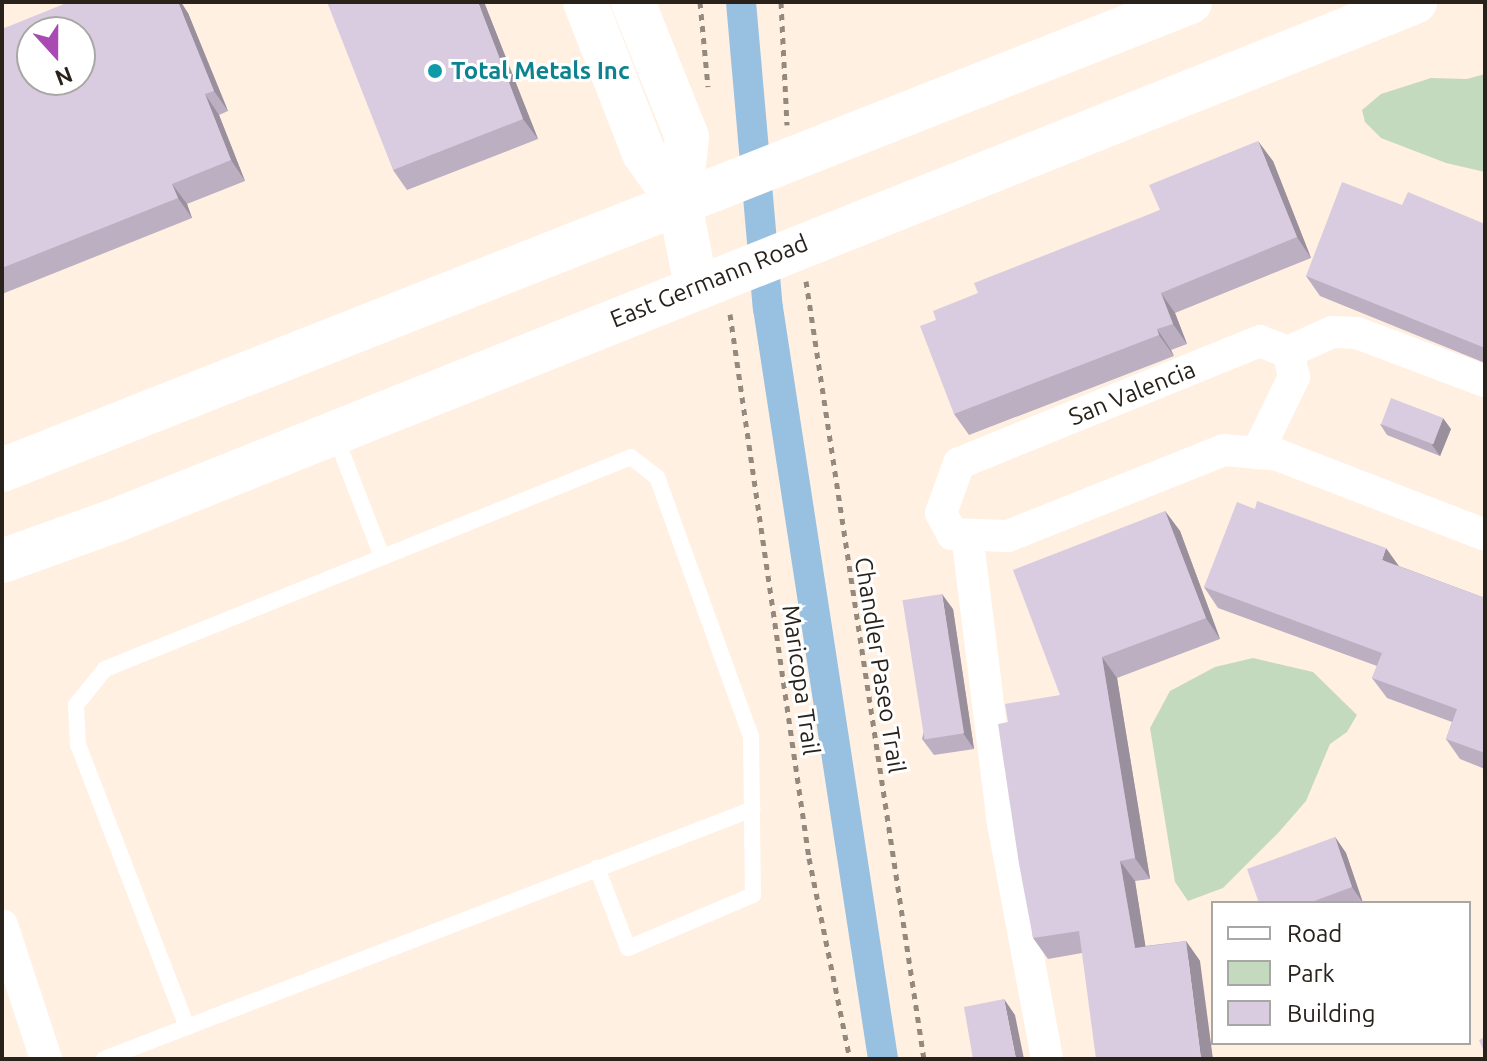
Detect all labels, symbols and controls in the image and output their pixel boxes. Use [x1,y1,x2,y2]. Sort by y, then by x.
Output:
north arrow [16,16,96,96]
place label: Total Metals Inc [451,57,630,85]
text: N [52,62,76,92]
marker: Total Metals Inc [426,62,444,80]
street label: East Germann Road [606,228,812,334]
street label: San Valencia [1065,355,1199,431]
street label: Chandler Paseo Trail [849,555,911,775]
street label: Maricopa Trail [776,603,826,757]
legend [1211,901,1471,1045]
text: Road [1287,920,1342,947]
text: Park [1287,960,1335,987]
text: Building [1287,1000,1375,1027]

